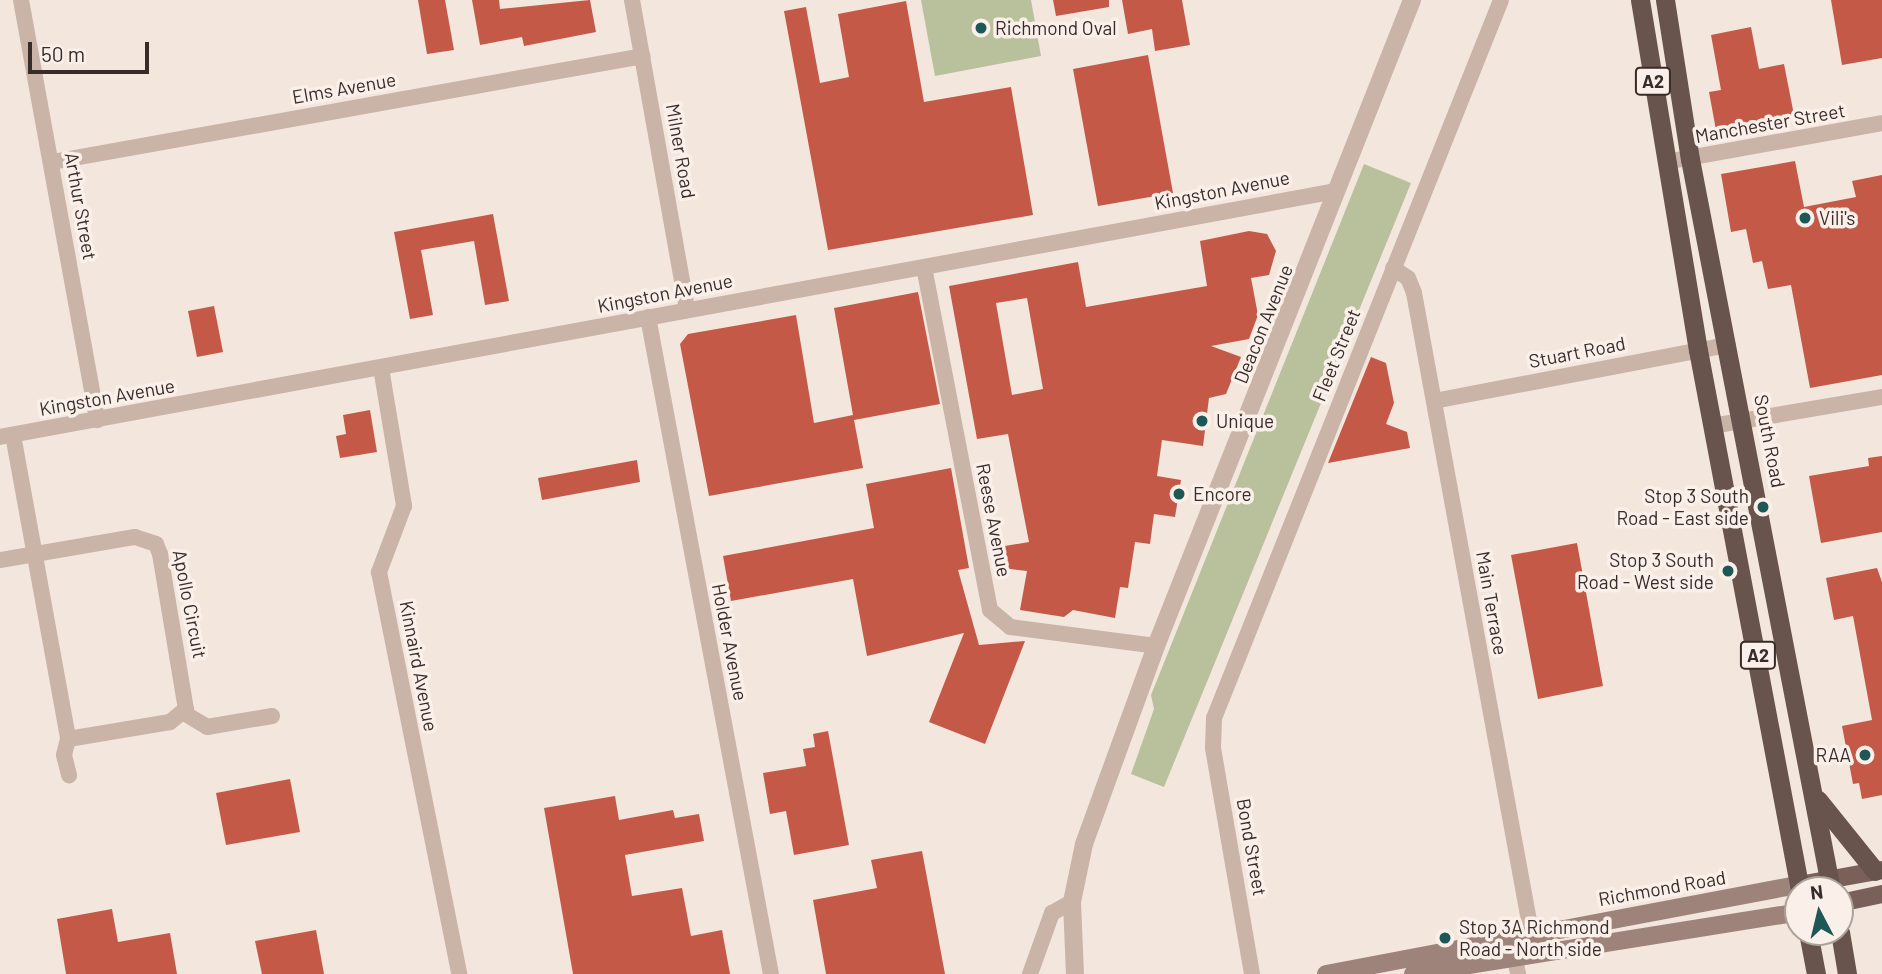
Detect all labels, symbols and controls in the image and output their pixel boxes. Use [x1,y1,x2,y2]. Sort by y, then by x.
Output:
place label: Richmond Oval [995,17,1117,39]
marker: Richmond Oval [973,20,989,36]
scale bar [32,28,152,72]
text: 50 m [41,41,85,66]
road number: A2 [1634,66,1672,96]
street label: Elms Avenue [290,68,398,108]
street label: Manchester Street [1693,99,1847,147]
street label: Milner Road [661,102,701,200]
street label: Arthur Street [60,151,102,261]
street label: Kingston Avenue [1152,166,1292,214]
place label: Vili's [1819,207,1855,229]
marker: Vili's [1797,210,1813,226]
street label: Deacon Avenue [1229,261,1297,387]
street label: Kingston Avenue [595,269,735,317]
street label: Fleet Street [1307,305,1365,405]
street label: Stuart Road [1527,331,1627,373]
street label: Kingston Avenue [37,374,177,420]
street label: South Road [1750,392,1790,490]
place label: Unique [1216,410,1274,432]
marker: Unique [1194,413,1210,429]
street label: Reese Avenue [972,461,1016,579]
place label: Encore [1193,483,1252,505]
place label: Stop 3 South Road - East side [1616,485,1749,529]
marker: Encore [1171,486,1187,502]
marker: Stop 3 South Road - East side [1755,499,1771,515]
street label: Apollo Circuit [168,548,212,660]
street label: Main Terrace [1472,549,1512,657]
place label: Stop 3 South Road - West side [1577,549,1714,593]
marker: Stop 3 South Road - West side [1720,563,1736,579]
street label: Holder Avenue [707,582,753,702]
street label: Kinnaird Avenue [395,599,443,733]
road number: A2 [1739,640,1777,670]
place label: RAA [1816,744,1851,766]
marker: RAA [1857,747,1873,763]
street label: Bond Street [1232,797,1272,897]
street label: Richmond Road [1597,866,1727,910]
north arrow [1784,876,1854,946]
text: N [1809,879,1824,904]
place label: Stop 3A Richmond Road - North side [1459,916,1609,960]
marker: Stop 3A Richmond Road - North side [1437,930,1453,946]

